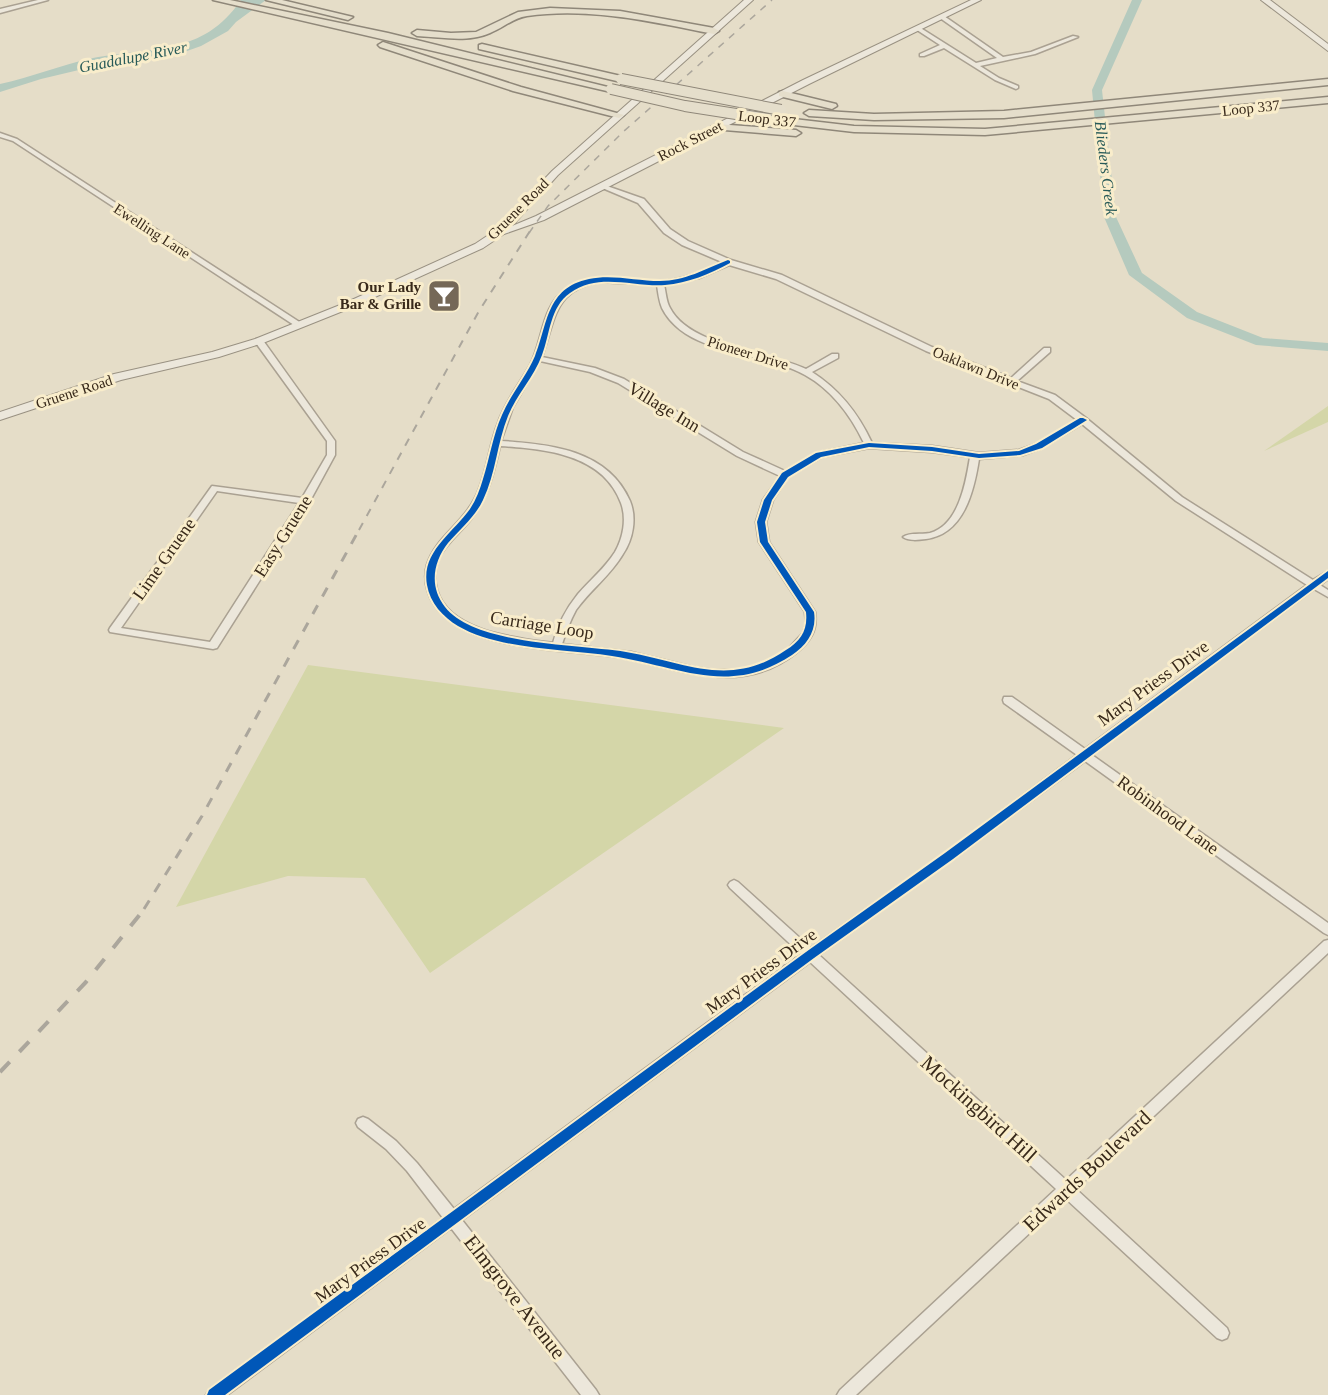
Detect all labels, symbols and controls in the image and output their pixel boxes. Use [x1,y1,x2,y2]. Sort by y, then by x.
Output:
water label: Guadalupe River [78,38,189,77]
street label: Loop 337 [1221,97,1281,119]
street label: Loop 337 [737,108,797,131]
street label: Rock Street [655,118,726,164]
water label: Blieders Creek [1092,120,1120,217]
street label: Gruene Road [484,175,552,243]
street label: Ewelling Lane [111,200,193,262]
bar icon: Our Lady Bar & Grille [426,278,462,314]
place label: Our Lady Bar & Grille [340,279,421,312]
street label: Pioneer Drive [706,333,791,373]
street label: Oaklawn Drive [930,343,1022,393]
street label: Gruene Road [34,372,115,412]
street label: Village Inn [624,378,704,436]
street label: Easy Gruene [250,491,316,581]
street label: Lime Gruene [128,514,200,604]
street label: Carriage Loop [489,607,595,643]
street label: Mary Priess Drive [1094,636,1212,730]
street label: Robinhood Lane [1113,772,1223,859]
street label: Mary Priess Drive [702,924,820,1018]
street label: Mockingbird Hill [916,1051,1042,1167]
street label: Edwards Boulevard [1018,1105,1156,1236]
street label: Mary Priess Drive [311,1213,429,1307]
street label: Elmgrove Avenue [459,1230,571,1364]

